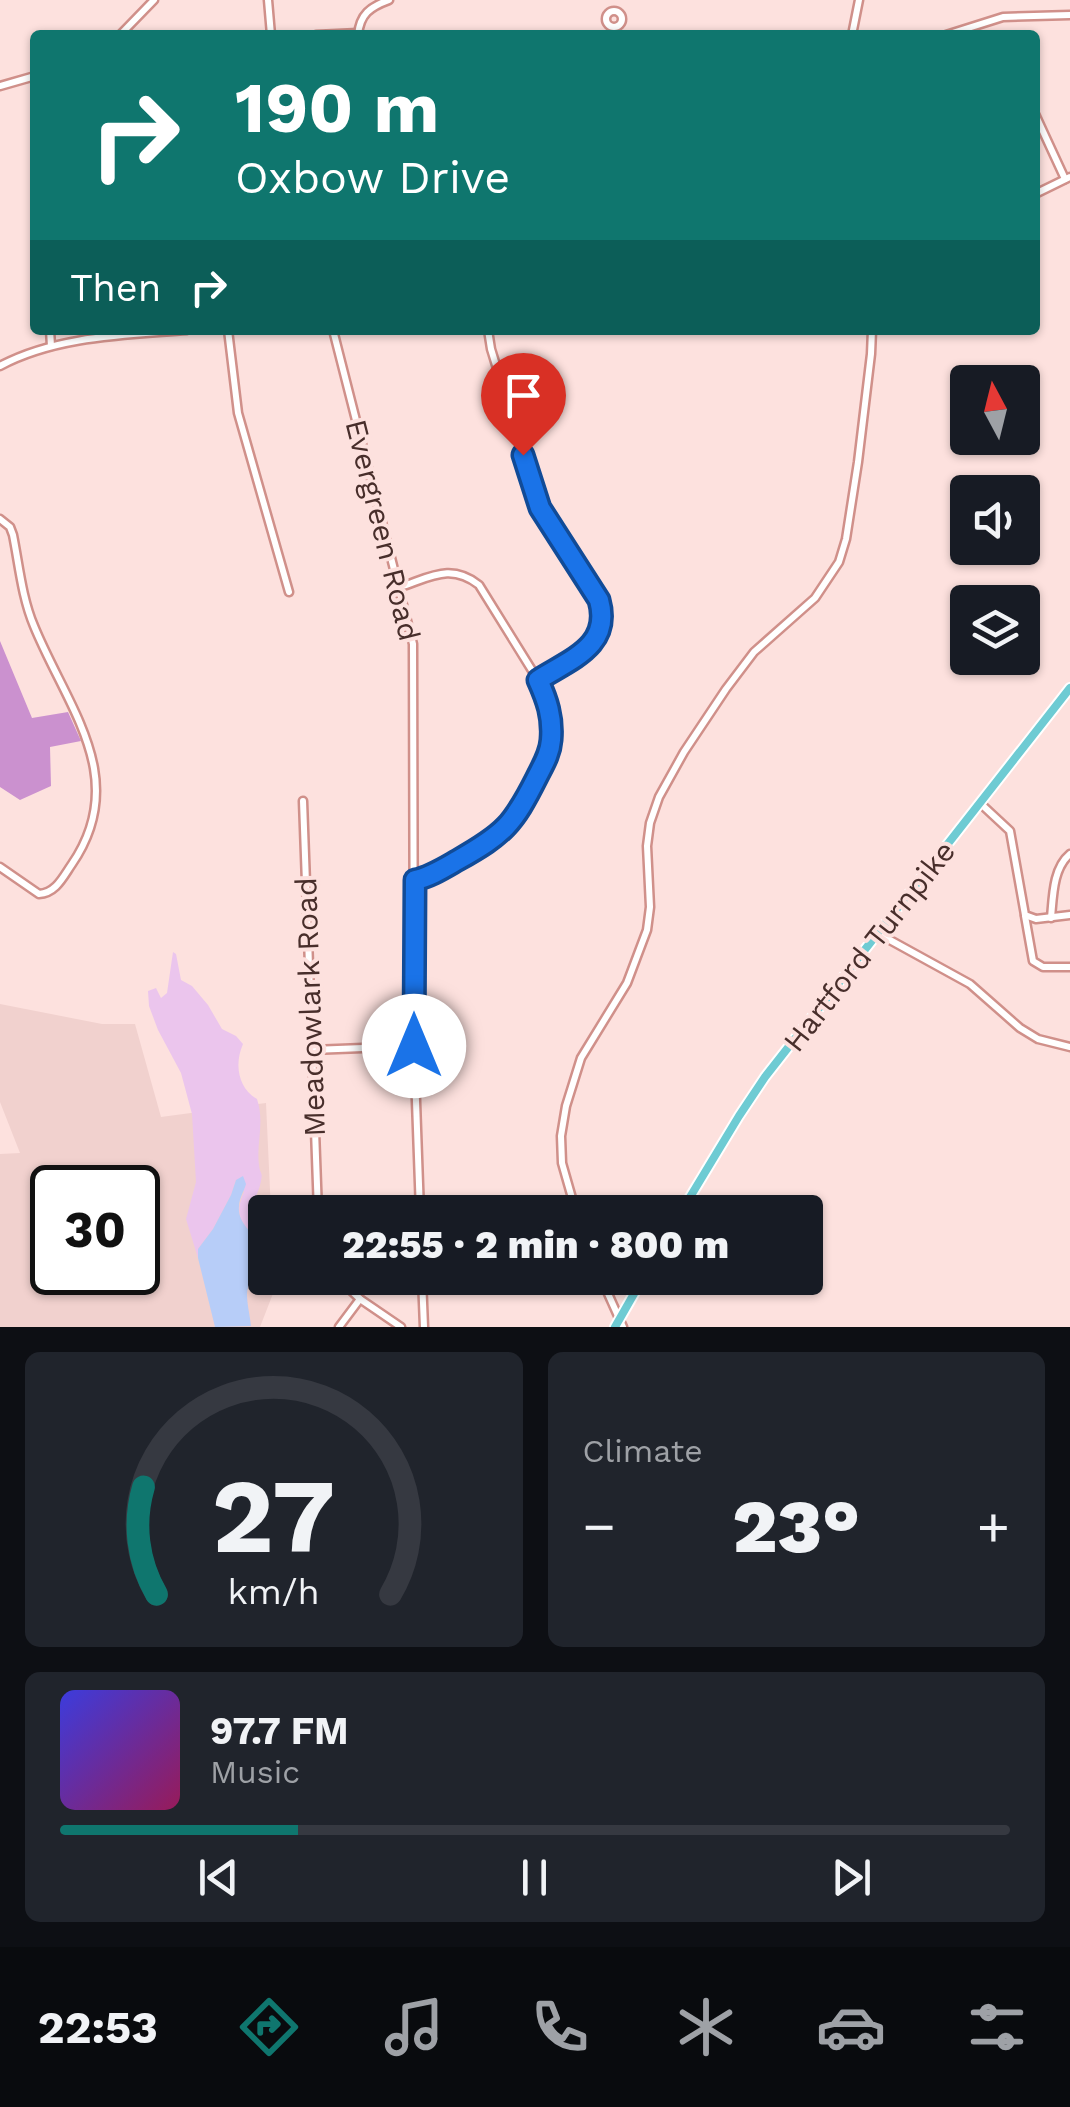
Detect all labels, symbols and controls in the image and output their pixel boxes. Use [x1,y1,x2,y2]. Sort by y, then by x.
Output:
text: 190 m [235,67,439,149]
icon: right [70,70,200,200]
text: Oxbow Drive [235,151,510,204]
icon: right [181,260,236,315]
text: Then [70,266,161,310]
pin [481,353,566,456]
north arrow [950,365,1040,455]
map controls [950,365,1040,675]
icon: arrive [496,368,551,423]
street label: Evergreen Road [339,416,427,644]
button: sound [950,475,1040,565]
button: layers [950,585,1040,675]
street label: Hartford Turnpike [776,834,962,1058]
street label: Meadowlark Road [288,877,332,1137]
position arrow [362,994,466,1098]
speed limit sign: 30 [30,1165,160,1295]
text: 22:55 · 2 min · 800 m [342,1223,729,1267]
text: Climate [583,1432,703,1470]
text: 27 [212,1455,335,1577]
text: 23° [732,1482,860,1570]
text: − [583,1494,616,1558]
text: + [977,1494,1010,1558]
text: km/h [228,1571,320,1613]
text: 97.7 FM [210,1709,349,1753]
text: Music [210,1753,300,1791]
icon: previous [191,1850,246,1905]
icon: pause [507,1850,562,1905]
icon: next [824,1850,879,1905]
icon: directions [234,1992,304,2062]
icon: music [379,1992,449,2062]
icon: phone [525,1992,595,2062]
icon: climate [671,1992,741,2062]
icon: car [816,1992,886,2062]
icon: filters [962,1992,1032,2062]
text: 22:53 [38,2001,158,2054]

